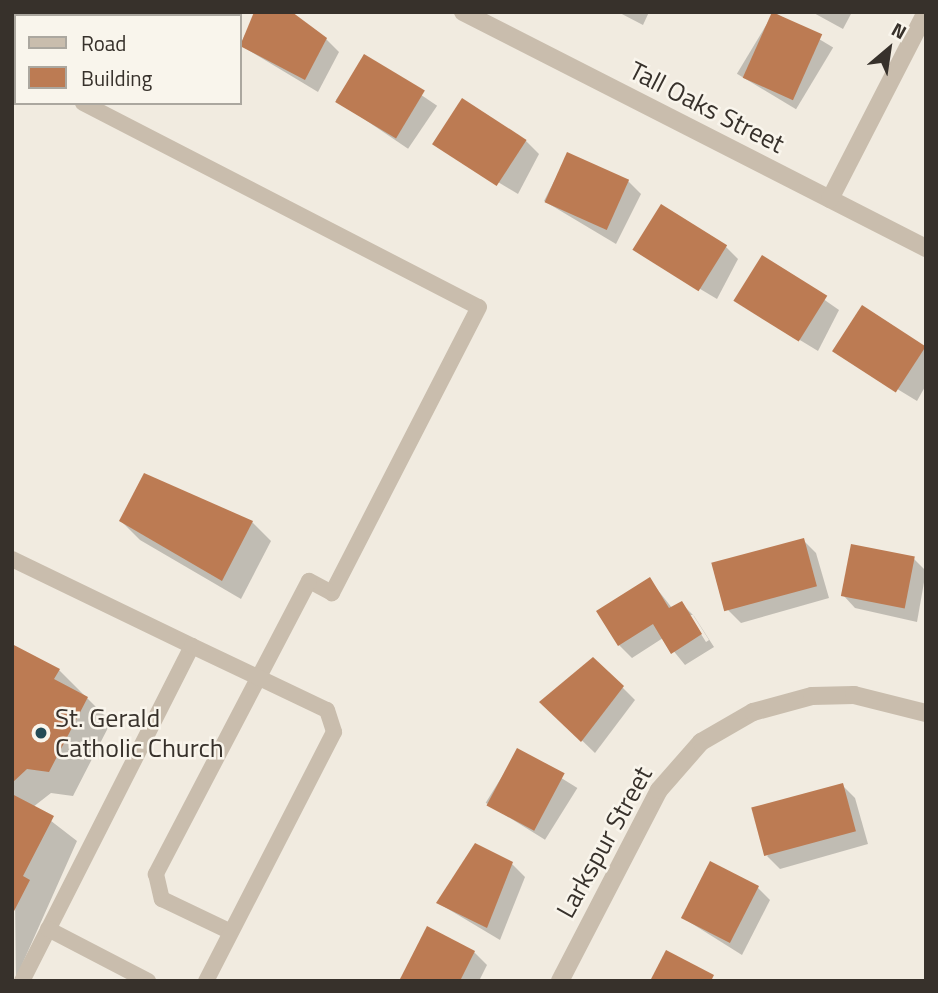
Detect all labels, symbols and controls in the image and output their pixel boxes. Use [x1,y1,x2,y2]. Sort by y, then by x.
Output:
legend [14,14,242,105]
north arrow [854,14,924,84]
text: N [887,14,912,46]
text: Road [81,27,126,59]
street label: Tall Oaks Street [624,55,790,159]
text: Building [81,62,152,94]
place label: St. Gerald Catholic Church [55,702,224,764]
marker: St. Gerald Catholic Church [33,725,49,741]
street label: Larkspur Street [550,761,658,923]

